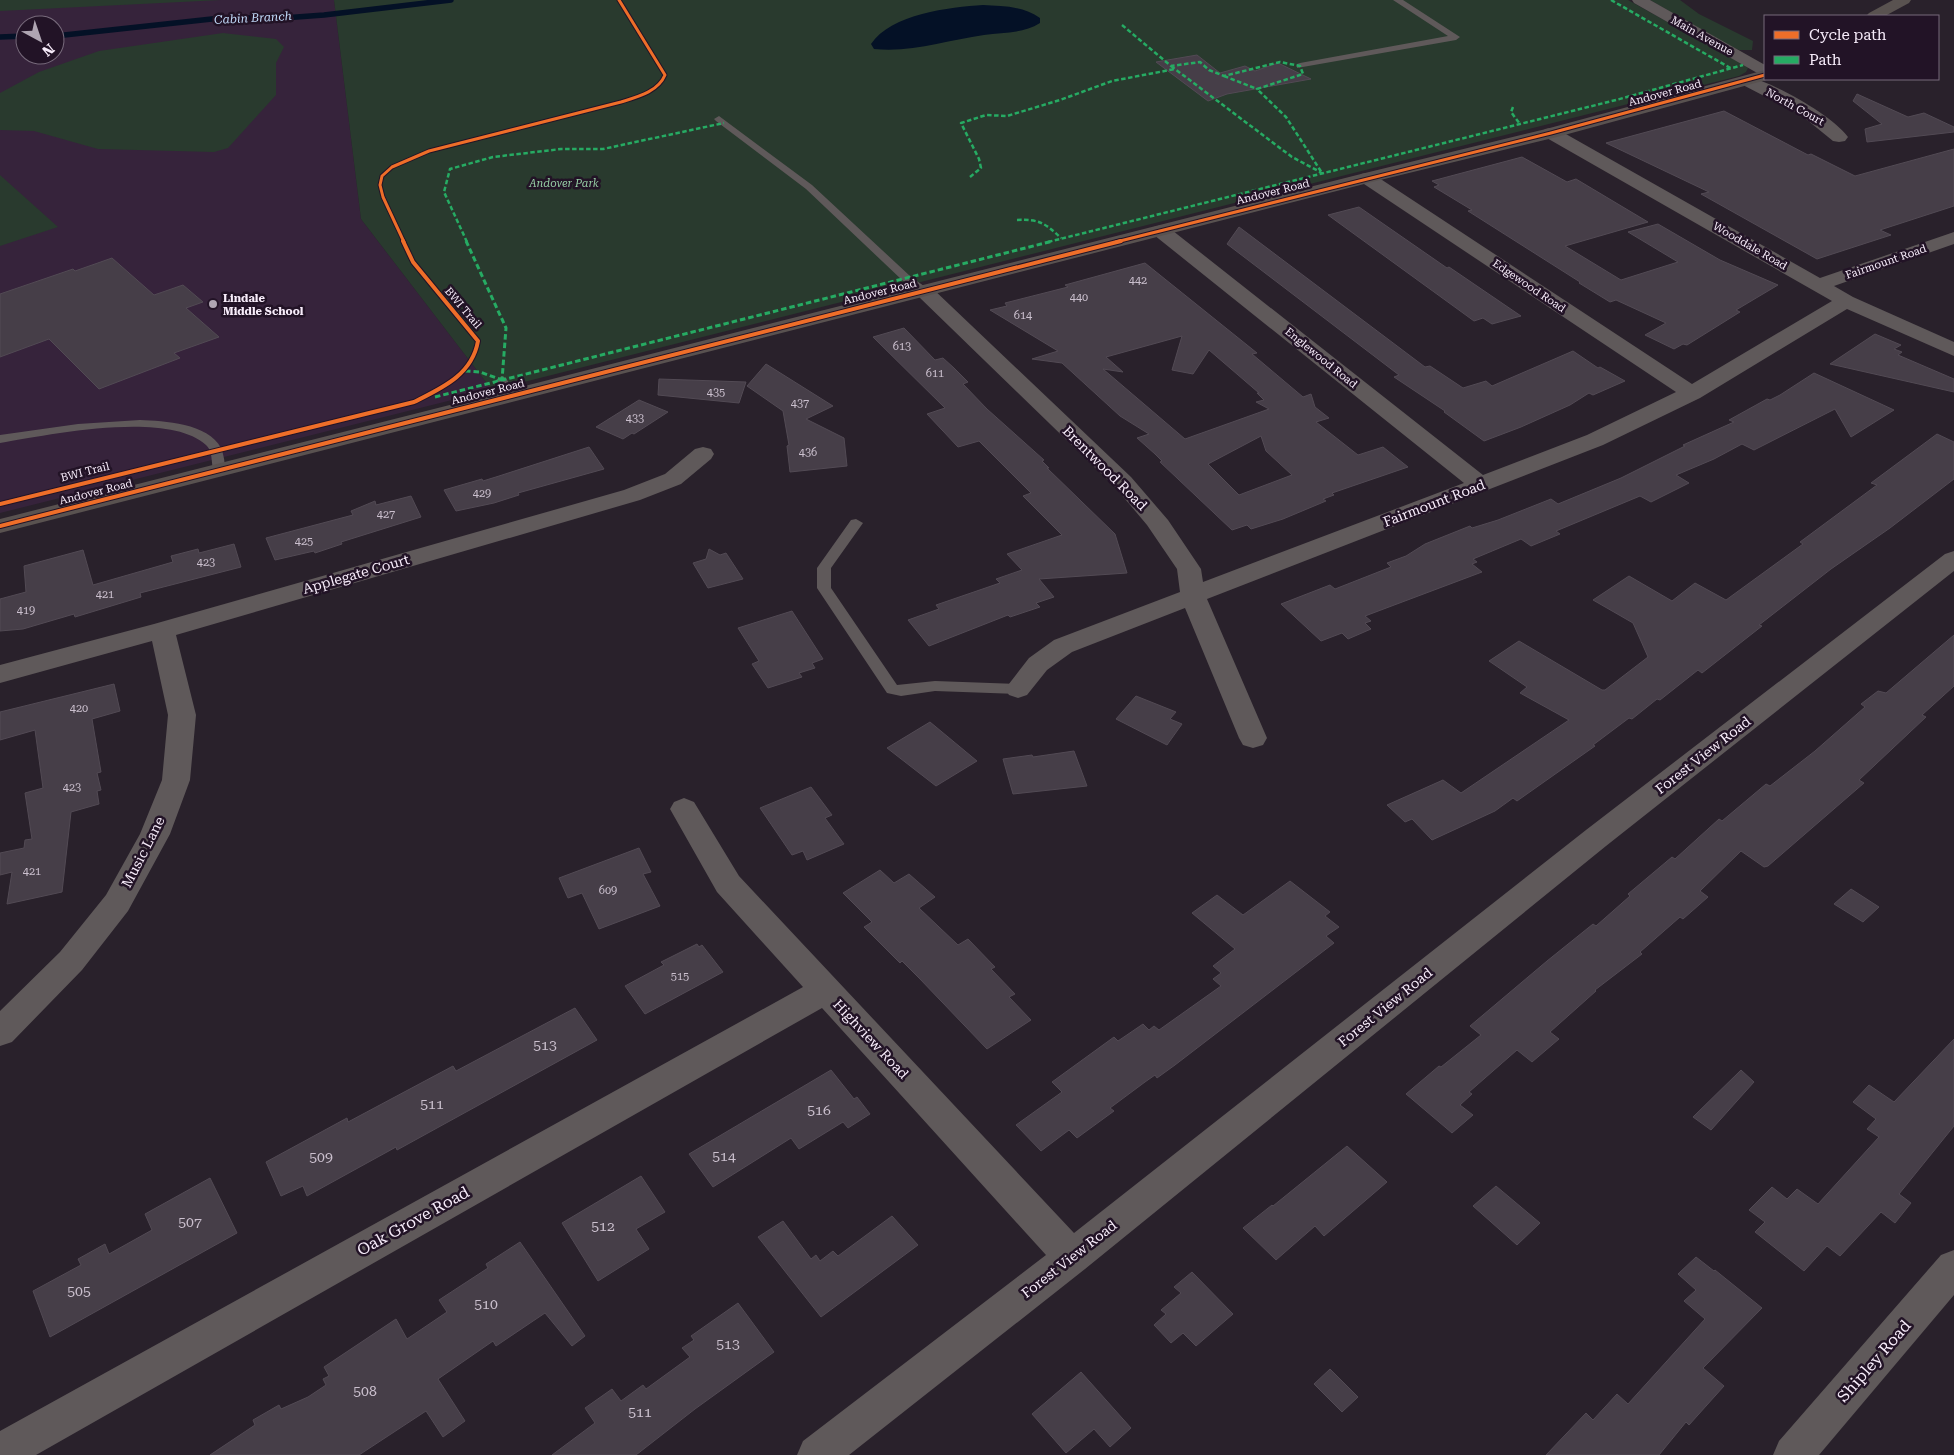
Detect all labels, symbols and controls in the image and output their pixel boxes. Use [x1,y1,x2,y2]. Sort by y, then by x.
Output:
water label: Cabin Branch [214,9,292,27]
street label: Main Avenue [1669,14,1735,58]
north arrow [15,15,65,65]
legend [1764,15,1939,80]
text: Cycle path [1809,26,1887,44]
text: N [39,40,58,60]
text: Path [1809,51,1842,69]
street label: Andover Road [1627,77,1703,109]
street label: North Court [1764,86,1826,128]
park label: Andover Park [528,177,599,190]
street label: Andover Road [1235,177,1311,207]
street label: Wooddale Road [1711,219,1789,273]
street label: Fairmount Road [1844,242,1928,282]
street label: Edgewood Road [1490,257,1568,315]
house number: 442 [1129,274,1147,287]
street label: Andover Road [842,277,918,307]
street label: BWI Trail [442,285,484,332]
house number: 440 [1070,291,1088,304]
place label: Lindale Middle School [223,292,304,318]
marker: Lindale Middle School [207,298,219,310]
house number: 614 [1014,309,1033,322]
street label: Englewood Road [1282,325,1360,391]
house number: 613 [893,340,911,353]
house number: 611 [926,367,944,380]
street label: Andover Road [450,377,526,407]
house number: 435 [707,386,725,399]
house number: 437 [791,397,809,410]
house number: 433 [626,412,644,425]
street label: Brentwood Road [1060,423,1150,513]
house number: 436 [799,446,817,459]
street label: BWI Trail [59,460,111,484]
street label: Fairmount Road [1381,476,1487,530]
street label: Andover Road [58,477,134,507]
house number: 429 [473,487,491,500]
house number: 427 [377,508,395,521]
house number: 425 [295,535,313,548]
street label: Applegate Court [301,551,411,597]
house number: 423 [197,556,215,569]
house number: 421 [96,588,114,601]
house number: 419 [17,604,35,617]
house number: 420 [70,702,88,715]
street label: Forest View Road [1652,713,1754,797]
house number: 423 [63,781,81,794]
street label: Music Lane [118,814,168,890]
house number: 421 [23,865,41,878]
house number: 609 [599,884,617,897]
street label: Forest View Road [1335,964,1435,1050]
house number: 515 [671,970,689,983]
street label: Highview Road [830,996,912,1082]
house number: 513 [533,1037,557,1053]
house number: 511 [420,1096,444,1112]
house number: 516 [807,1102,831,1118]
house number: 514 [712,1148,736,1164]
house number: 509 [309,1149,333,1165]
street label: Oak Grove Road [354,1182,472,1260]
house number: 507 [178,1214,202,1230]
street label: Forest View Road [1018,1217,1120,1301]
house number: 512 [591,1218,615,1234]
house number: 505 [67,1283,91,1299]
house number: 510 [474,1296,498,1312]
street label: Shipley Road [1833,1316,1915,1406]
house number: 513 [716,1336,740,1352]
house number: 508 [353,1383,377,1399]
house number: 511 [628,1404,652,1420]

